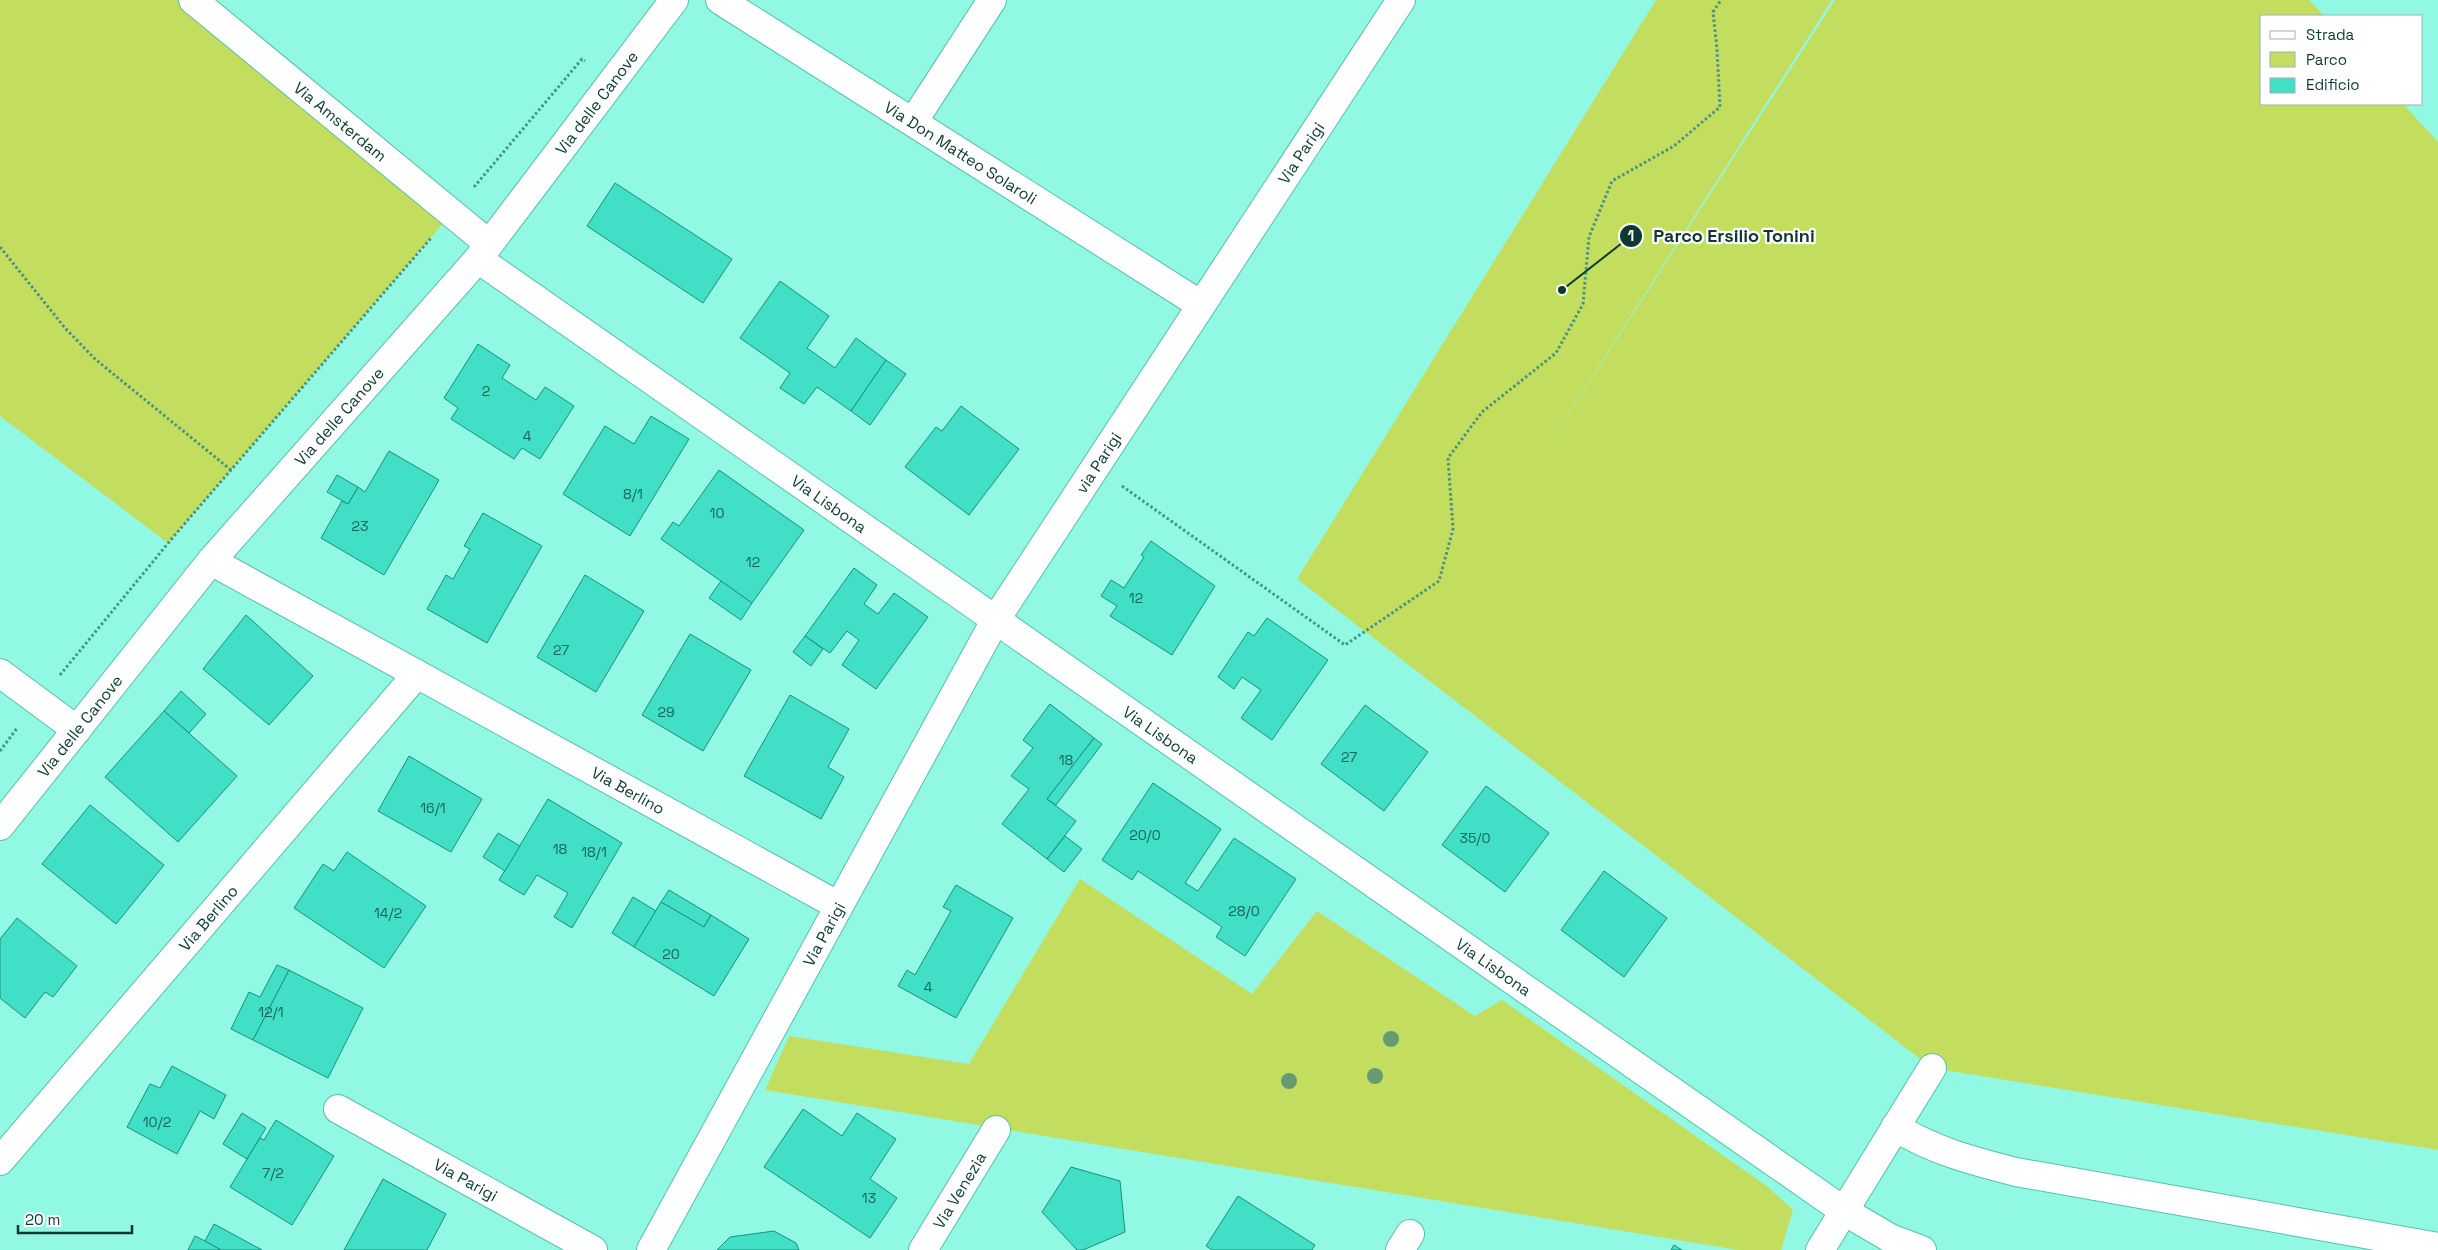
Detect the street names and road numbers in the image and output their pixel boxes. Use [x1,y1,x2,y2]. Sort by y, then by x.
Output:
street label: Via delle Canove [550,46,642,159]
street label: Via Amsterdam [289,77,391,166]
street label: Via Don Matteo Solaroli [880,96,1041,209]
street label: Via Parigi [1273,118,1329,188]
street label: Via delle Canove [290,362,388,470]
street label: via Parigi [1071,428,1126,497]
street label: Via Lisbona [787,470,871,537]
street label: Via delle Canove [33,670,127,781]
street label: Via Lisbona [1119,701,1202,768]
street label: Via Berlino [588,762,669,819]
street label: Via Berlino [174,880,242,955]
street label: Via Parigi [798,898,850,970]
street label: Via Lisbona [1452,933,1536,1000]
street label: Via Venezia [928,1148,991,1232]
street label: Via Parigi [430,1154,501,1206]

